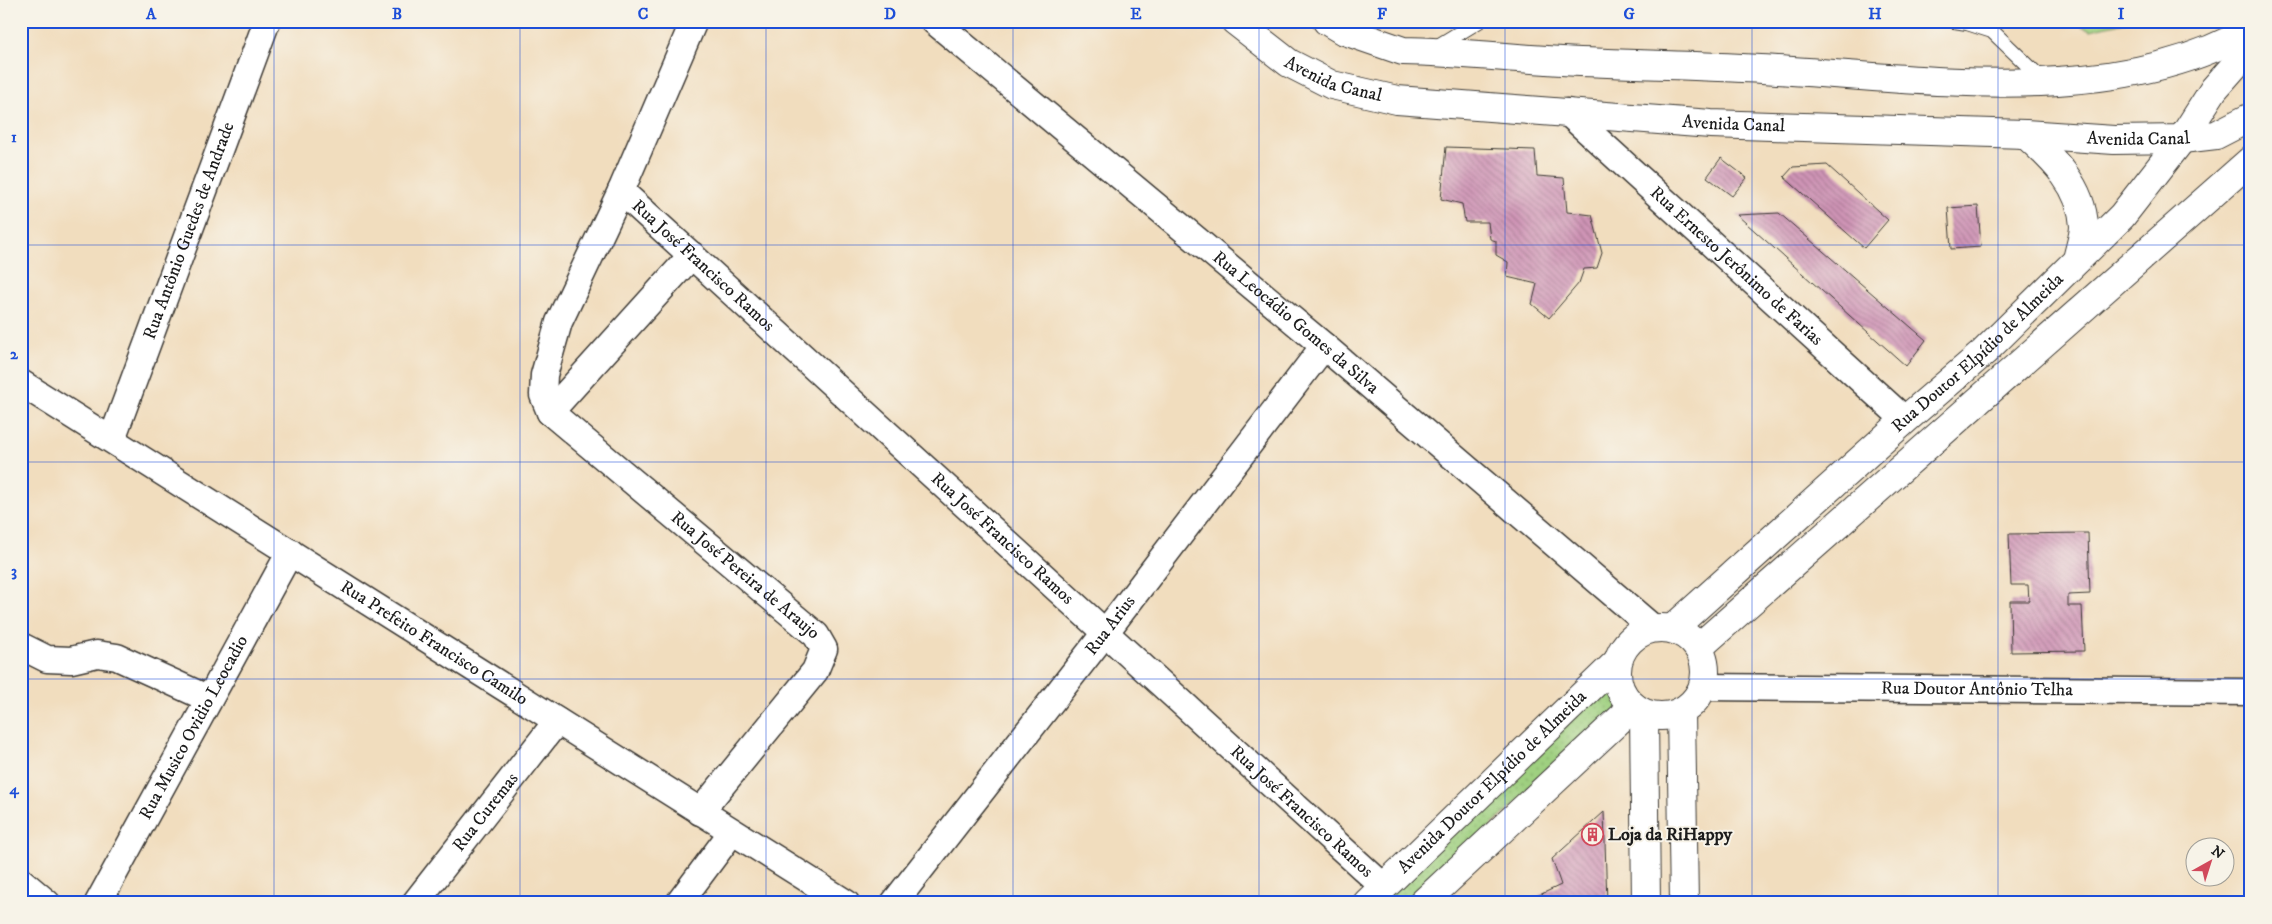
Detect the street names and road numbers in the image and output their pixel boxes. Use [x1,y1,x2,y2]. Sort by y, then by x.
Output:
street label: Avenida Canal [1280,51,1385,107]
street label: Avenida Canal [1681,111,1786,137]
street label: Rua Antônio Guedes de Andrade [139,119,240,343]
street label: Avenida Canal [2086,127,2192,151]
street label: Rua Ernesto Jerônimo de Farias [1645,182,1827,351]
street label: Rua José Francisco Ramos [627,195,779,337]
street label: Rua Leocádio Gomes da Silva [1208,247,1384,399]
street label: Rua Doutor Elpídio de Almeida [1887,268,2069,437]
street label: Rua José Francisco Ramos [926,468,1078,609]
street label: Rua José Pereira de Araujo [666,507,824,644]
street label: Rua Prefeito Francisco Camilo [336,576,532,711]
street label: Rua Arius [1081,591,1141,660]
street label: Rua Musico Ovidio Leocadio [135,631,253,824]
street label: Rua Doutor Antônio Telha [1881,678,2073,701]
street label: Avenida Doutor Elpídio de Almeida [1393,686,1592,878]
street label: Rua José Francisco Ramos [1225,741,1377,882]
street label: Rua Curemas [448,768,523,856]

